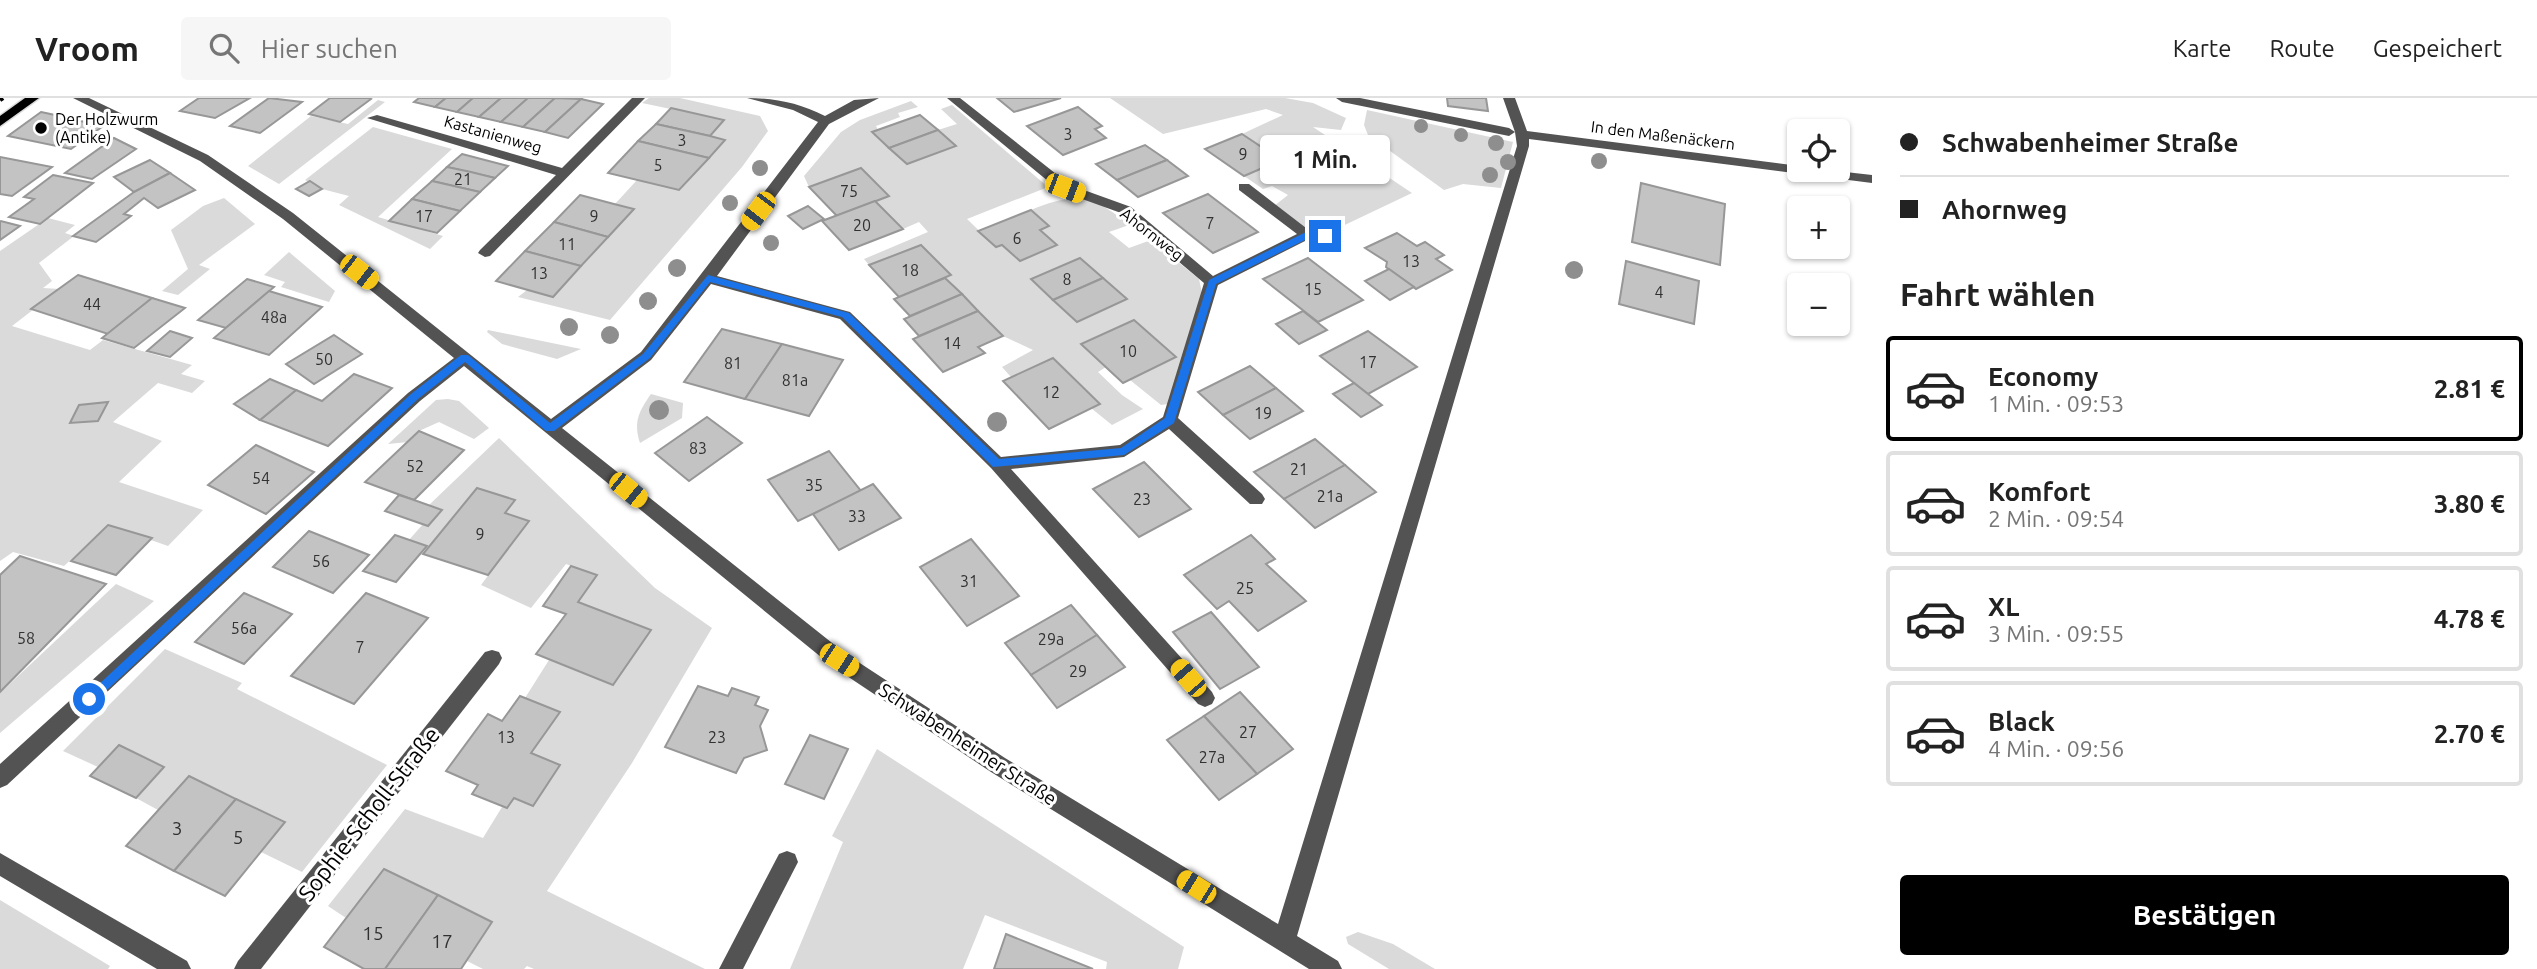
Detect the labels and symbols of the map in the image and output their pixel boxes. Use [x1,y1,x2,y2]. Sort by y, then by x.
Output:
place label: Der Holzwurm (Antike) [55,110,158,147]
street label: Kastanienweg [442,111,544,157]
street label: In den Maßenäckern [1590,117,1736,153]
marker: Der Holzwurm (Antike) [33,120,49,136]
house number: 3 [1063,125,1073,143]
house number: 3 [677,131,687,149]
callout: 1 Min. [1260,135,1390,184]
house number: 9 [1238,145,1248,163]
house number: 5 [653,156,663,174]
house number: 21 [454,170,472,188]
car [1042,171,1089,205]
house number: 75 [840,182,858,200]
car [737,188,780,234]
street label: Ahornweg [1117,204,1187,264]
house number: 17 [415,207,433,225]
house number: 9 [589,207,599,225]
house number: 7 [1205,214,1215,232]
house number: 20 [853,216,871,234]
route end [1309,220,1341,252]
house number: 6 [1012,229,1022,247]
house number: 11 [558,235,576,253]
car [336,251,383,293]
house number: 13 [1402,252,1420,270]
house number: 18 [901,261,919,279]
house number: 13 [530,264,548,282]
house number: 8 [1062,270,1072,288]
house number: 15 [1304,280,1322,298]
house number: 4 [1654,283,1664,301]
house number: 44 [83,295,101,313]
house number: 48a [261,308,287,326]
house number: 14 [943,334,961,352]
house number: 10 [1119,342,1137,360]
house number: 50 [315,350,333,368]
house number: 17 [1359,353,1377,371]
house number: 81 [724,354,742,372]
house number: 81a [782,371,808,389]
house number: 12 [1042,383,1060,401]
house number: 19 [1254,404,1272,422]
house number: 83 [689,439,707,457]
house number: 52 [406,457,424,475]
house number: 21 [1290,460,1308,478]
house number: 54 [252,469,270,487]
car [606,469,651,511]
house number: 35 [805,476,823,494]
house number: 21a [1317,487,1343,505]
house number: 23 [1133,490,1151,508]
house number: 33 [848,507,866,525]
house number: 9 [475,525,485,543]
house number: 56 [312,552,330,570]
house number: 31 [960,572,978,590]
house number: 25 [1236,579,1254,597]
house number: 56a [231,619,257,637]
house number: 58 [17,629,35,647]
house number: 29a [1038,630,1064,648]
house number: 7 [355,638,365,656]
car [816,640,863,680]
car [1167,655,1210,701]
house number: 29 [1069,662,1087,680]
street label: Schwabenheimer Straße [875,678,1061,810]
route start [73,683,105,715]
street label: Sophie-Scholl-Straße [293,722,444,905]
house number: 27 [1239,723,1257,741]
house number: 13 [497,728,515,746]
house number: 23 [708,728,726,746]
house number: 27a [1199,748,1225,766]
house number: 3 [172,817,182,839]
house number: 5 [233,826,243,848]
car [1173,867,1220,907]
house number: 15 [362,922,384,944]
house number: 17 [431,930,453,952]

